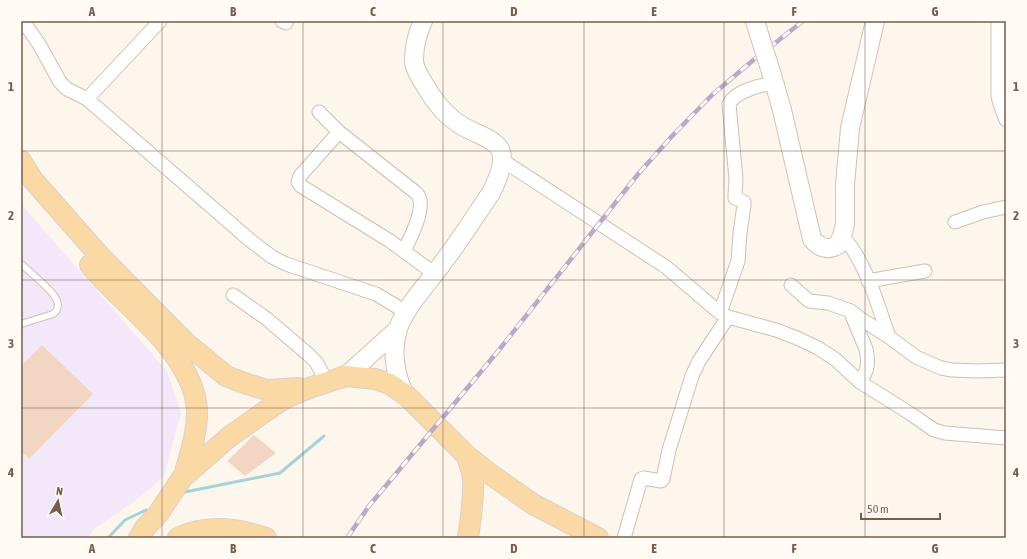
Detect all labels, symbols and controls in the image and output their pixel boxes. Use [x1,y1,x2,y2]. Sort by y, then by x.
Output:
text: A [88,4,96,19]
text: B [230,4,237,19]
text: C [370,4,376,19]
text: D [510,4,518,19]
text: E [651,4,657,19]
text: F [791,4,797,19]
text: G [932,4,939,19]
text: 1 [8,79,14,94]
text: 1 [1013,79,1019,94]
text: 2 [8,208,14,223]
text: 2 [1013,208,1019,223]
text: 3 [8,336,14,351]
text: 3 [1013,336,1019,351]
text: 4 [7,465,14,480]
text: 4 [1012,465,1019,480]
north arrow [38,481,78,521]
text: N [55,485,64,498]
scale bar [861,495,940,521]
text: 50 m [867,502,889,516]
text: A [88,541,96,556]
text: B [230,541,237,556]
text: C [370,541,376,556]
text: D [510,541,518,556]
text: E [651,541,657,556]
text: F [791,541,797,556]
text: G [932,541,939,556]

